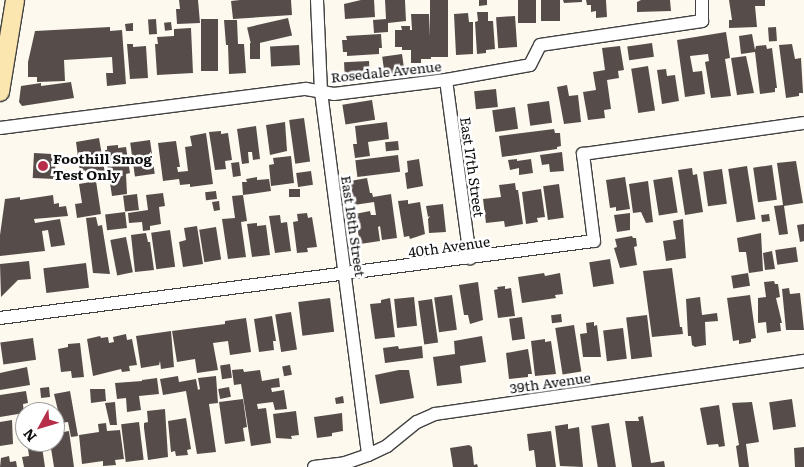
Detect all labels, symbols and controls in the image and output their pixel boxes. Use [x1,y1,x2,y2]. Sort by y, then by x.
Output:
street label: Rosedale Avenue [330,57,442,85]
street label: East 17th Street [458,116,488,218]
place label: Foothill Smog Test Only [53,150,152,182]
marker: Foothill Smog Test Only [37,160,49,172]
street label: East 18th Street [339,174,369,278]
street label: 40th Avenue [407,232,491,260]
street label: 39th Avenue [508,368,592,396]
north arrow [15,402,65,452]
text: N [18,425,41,447]

